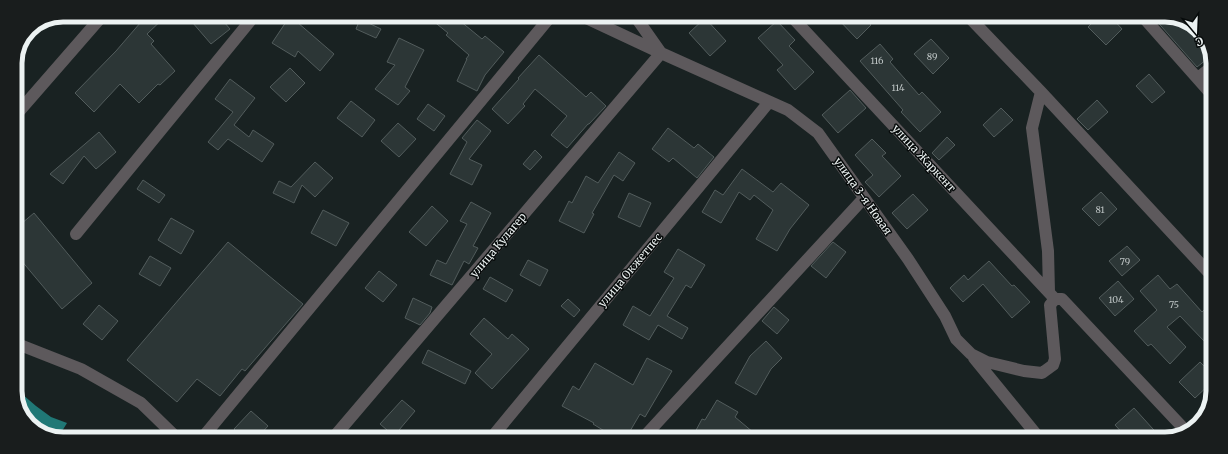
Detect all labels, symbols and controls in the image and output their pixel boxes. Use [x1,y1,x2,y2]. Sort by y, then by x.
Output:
north arrow [1176,12,1216,52]
text: С [1194,34,1205,49]
house number: 89 [927,51,937,62]
house number: 116 [871,55,884,66]
house number: 114 [892,82,905,93]
street label: улица Жаркент [889,121,959,195]
street label: улица 3-я Новая [831,155,895,238]
house number: 81 [1095,204,1105,215]
street label: улица Кулагер [467,210,529,280]
street label: улица Окжетпес [595,230,665,310]
house number: 79 [1120,256,1130,267]
house number: 104 [1109,294,1124,305]
house number: 75 [1169,299,1179,310]

